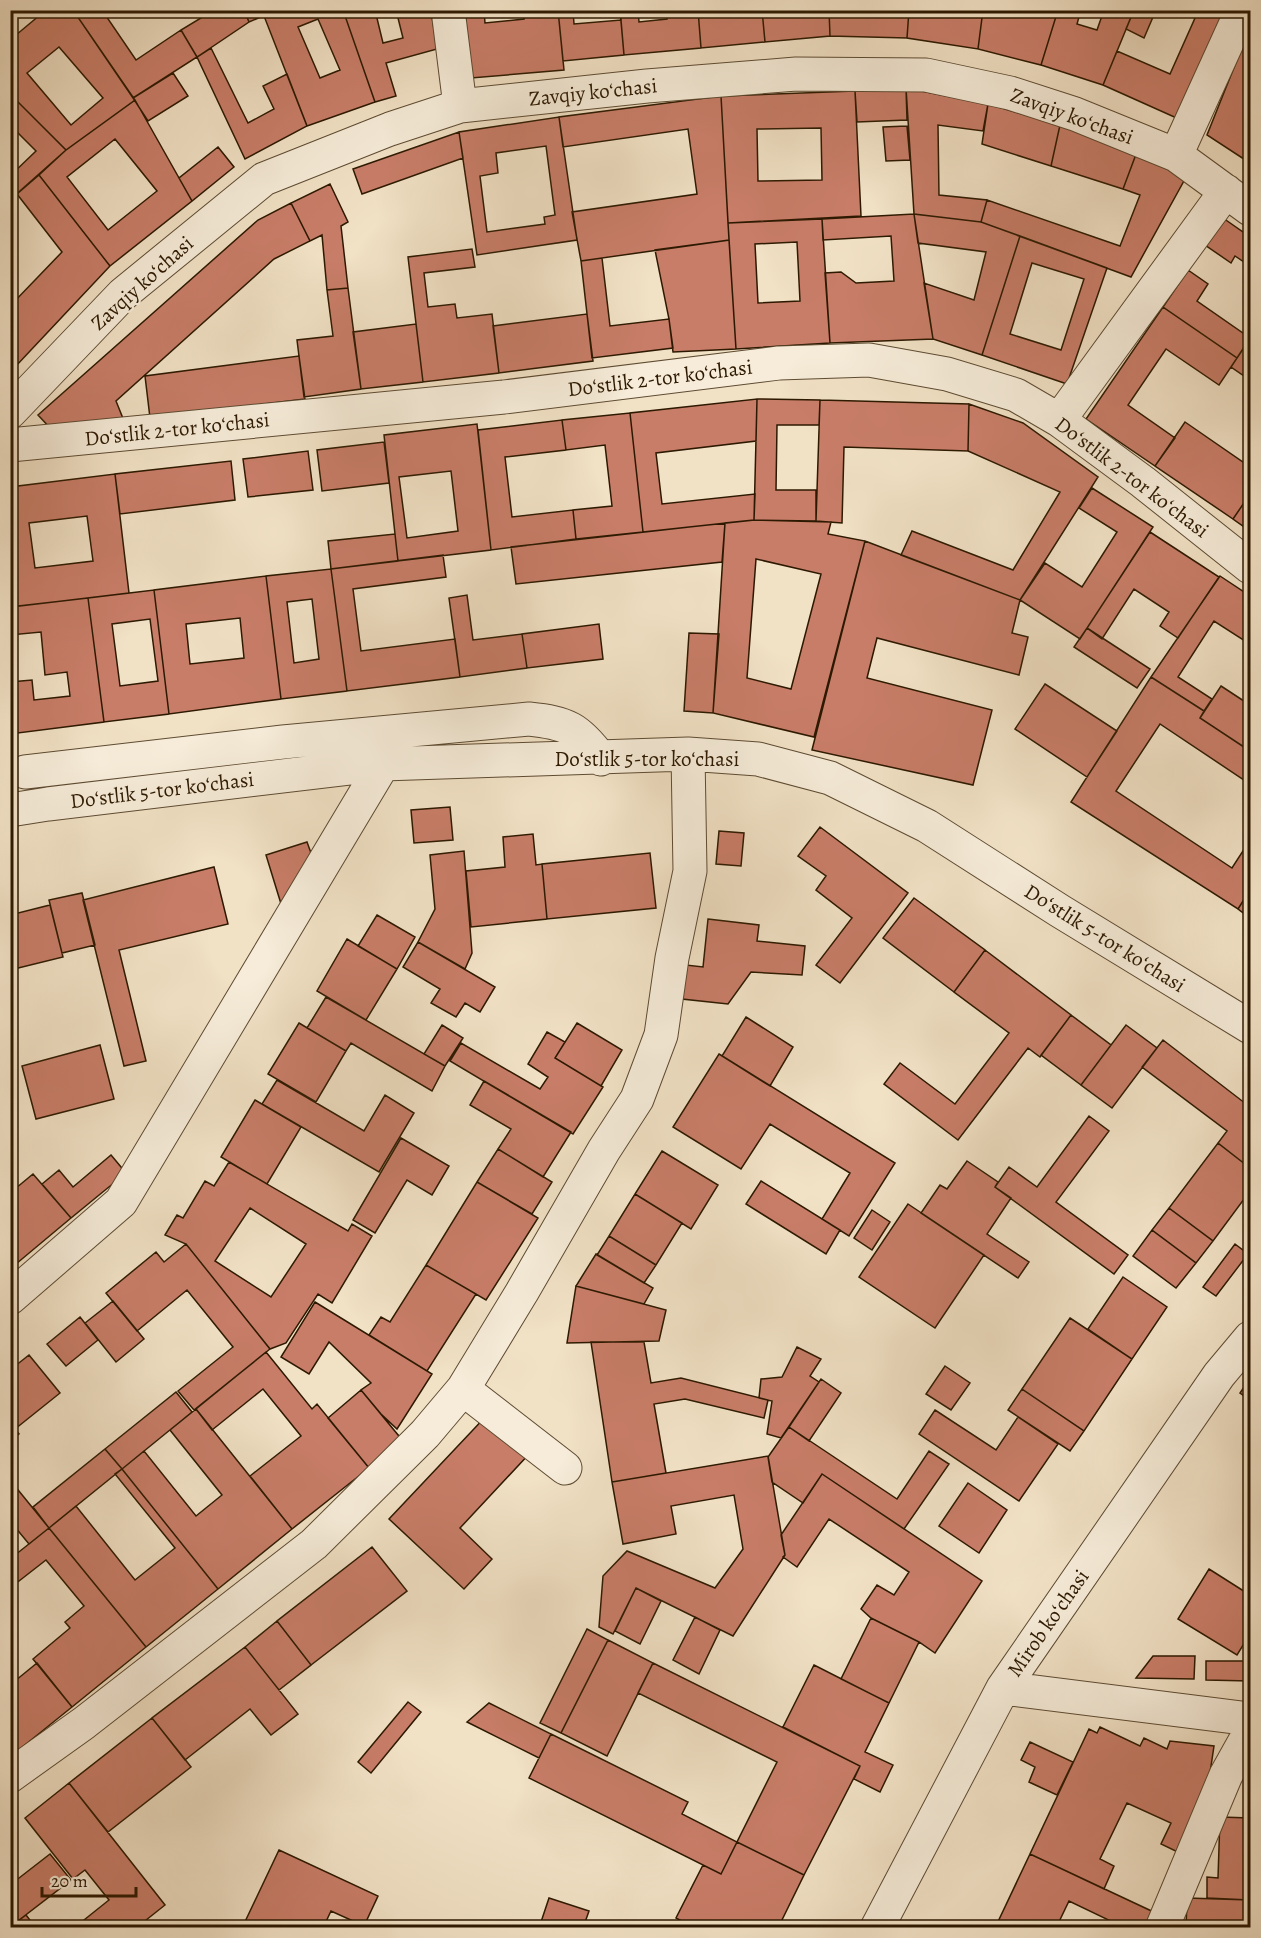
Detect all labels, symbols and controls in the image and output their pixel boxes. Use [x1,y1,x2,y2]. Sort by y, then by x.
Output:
street label: Zavqiy koʻchasi [527,71,659,113]
street label: Zavqiy koʻchasi [1007,81,1137,151]
street label: Zavqiy koʻchasi [85,229,199,337]
street label: Doʻstlik 2-tor koʻchasi [566,353,754,403]
street label: Doʻstlik 2-tor koʻchasi [83,405,271,453]
street label: Doʻstlik 2-tor koʻchasi [1049,410,1215,544]
street label: Doʻstlik 5-tor koʻchasi [555,745,740,773]
street label: Doʻstlik 5-tor koʻchasi [68,765,256,815]
street label: Doʻstlik 5-tor koʻchasi [1019,877,1191,999]
street label: Mirob koʻchasi [1001,1564,1095,1682]
scale bar [42,1860,136,1898]
text: 20 m [51,1869,88,1893]

